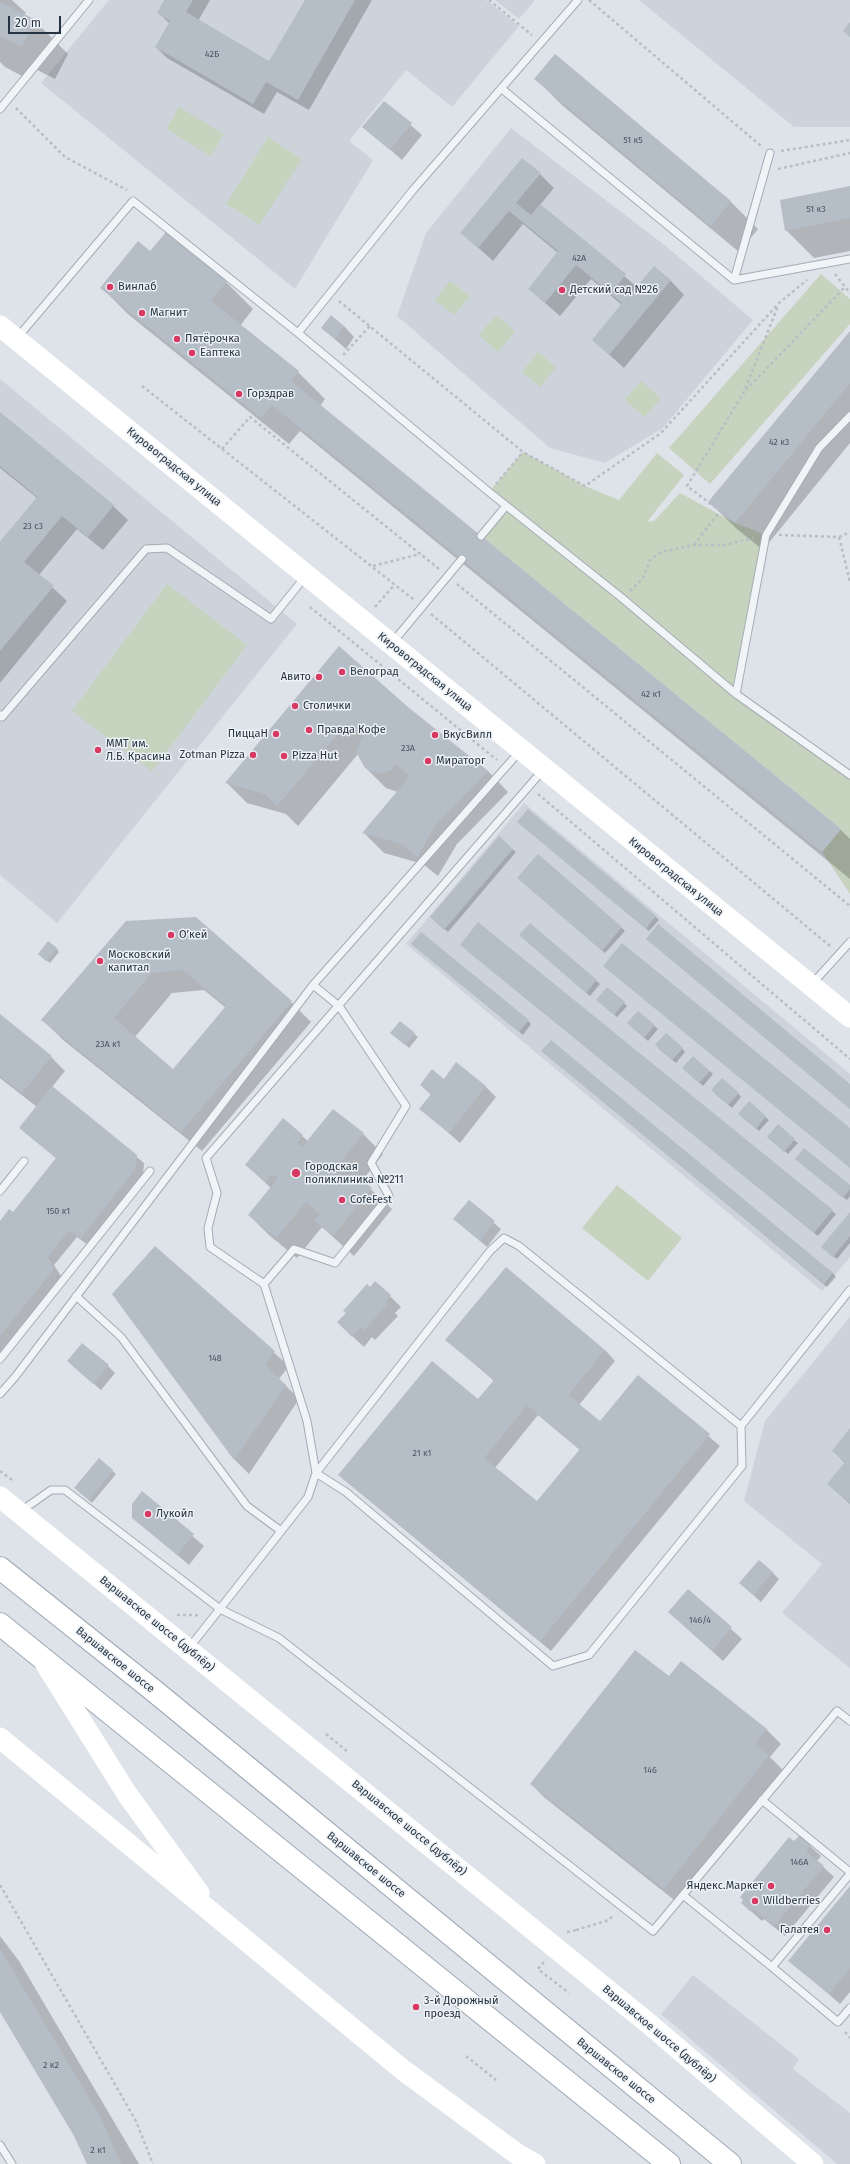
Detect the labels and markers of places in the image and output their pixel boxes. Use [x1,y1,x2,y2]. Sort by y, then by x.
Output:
place label: Винлаб [118,280,156,294]
marker: Винлаб [105,282,115,292]
place label: Детский сад №26 [570,283,658,297]
marker: Детский сад №26 [557,285,567,295]
place label: Магнит [150,306,187,320]
marker: Магнит [137,308,147,318]
place label: Пятёрочка [185,332,240,346]
marker: Пятёрочка [172,334,182,344]
place label: Еаптека [200,346,240,360]
marker: Еаптека [187,348,197,358]
place label: Горздрав [247,387,294,401]
marker: Горздрав [234,389,244,399]
place label: Велоград [350,665,399,679]
marker: Велоград [337,667,347,677]
place label: Авито [281,670,311,684]
marker: Авито [314,672,324,682]
place label: Столички [303,699,351,713]
marker: Столички [290,701,300,711]
place label: Правда Кофе [317,723,386,737]
marker: Правда Кофе [304,725,314,735]
place label: ПиццаН [228,727,268,741]
place label: ВкусВилл [443,728,492,742]
marker: ПиццаН [271,729,281,739]
marker: ВкусВилл [430,730,440,740]
place label: ММТ им. Л.Б. Красина [106,737,171,763]
marker: ММТ им. Л.Б. Красина [93,745,103,755]
place label: Zotman Pizza [179,748,245,762]
place label: Pizza Hut [292,749,338,763]
marker: Zotman Pizza [248,750,258,760]
marker: Pizza Hut [279,751,289,761]
place label: Мираторг [436,754,486,768]
marker: Мираторг [423,756,433,766]
place label: О’кей [179,928,207,942]
marker: О’кей [166,930,176,940]
place label: Московский капитал [108,948,171,974]
marker: Московский капитал [95,956,105,966]
place label: Городская поликлиника №211 [305,1160,404,1186]
marker: Городская поликлиника №211 [290,1167,302,1179]
place label: CofeFest [350,1193,392,1207]
marker: CofeFest [337,1195,347,1205]
place label: Лукойл [156,1507,194,1521]
marker: Лукойл [143,1509,153,1519]
place label: Яндекс.Маркет [687,1879,763,1893]
marker: Яндекс.Маркет [766,1881,776,1891]
place label: Wildberries [763,1894,820,1908]
marker: Wildberries [750,1896,760,1906]
place label: Галатея [780,1923,819,1937]
marker: Галатея [822,1925,832,1935]
place label: 3-й Дорожный проезд [424,1994,499,2020]
marker: 3-й Дорожный проезд [411,2002,421,2012]

